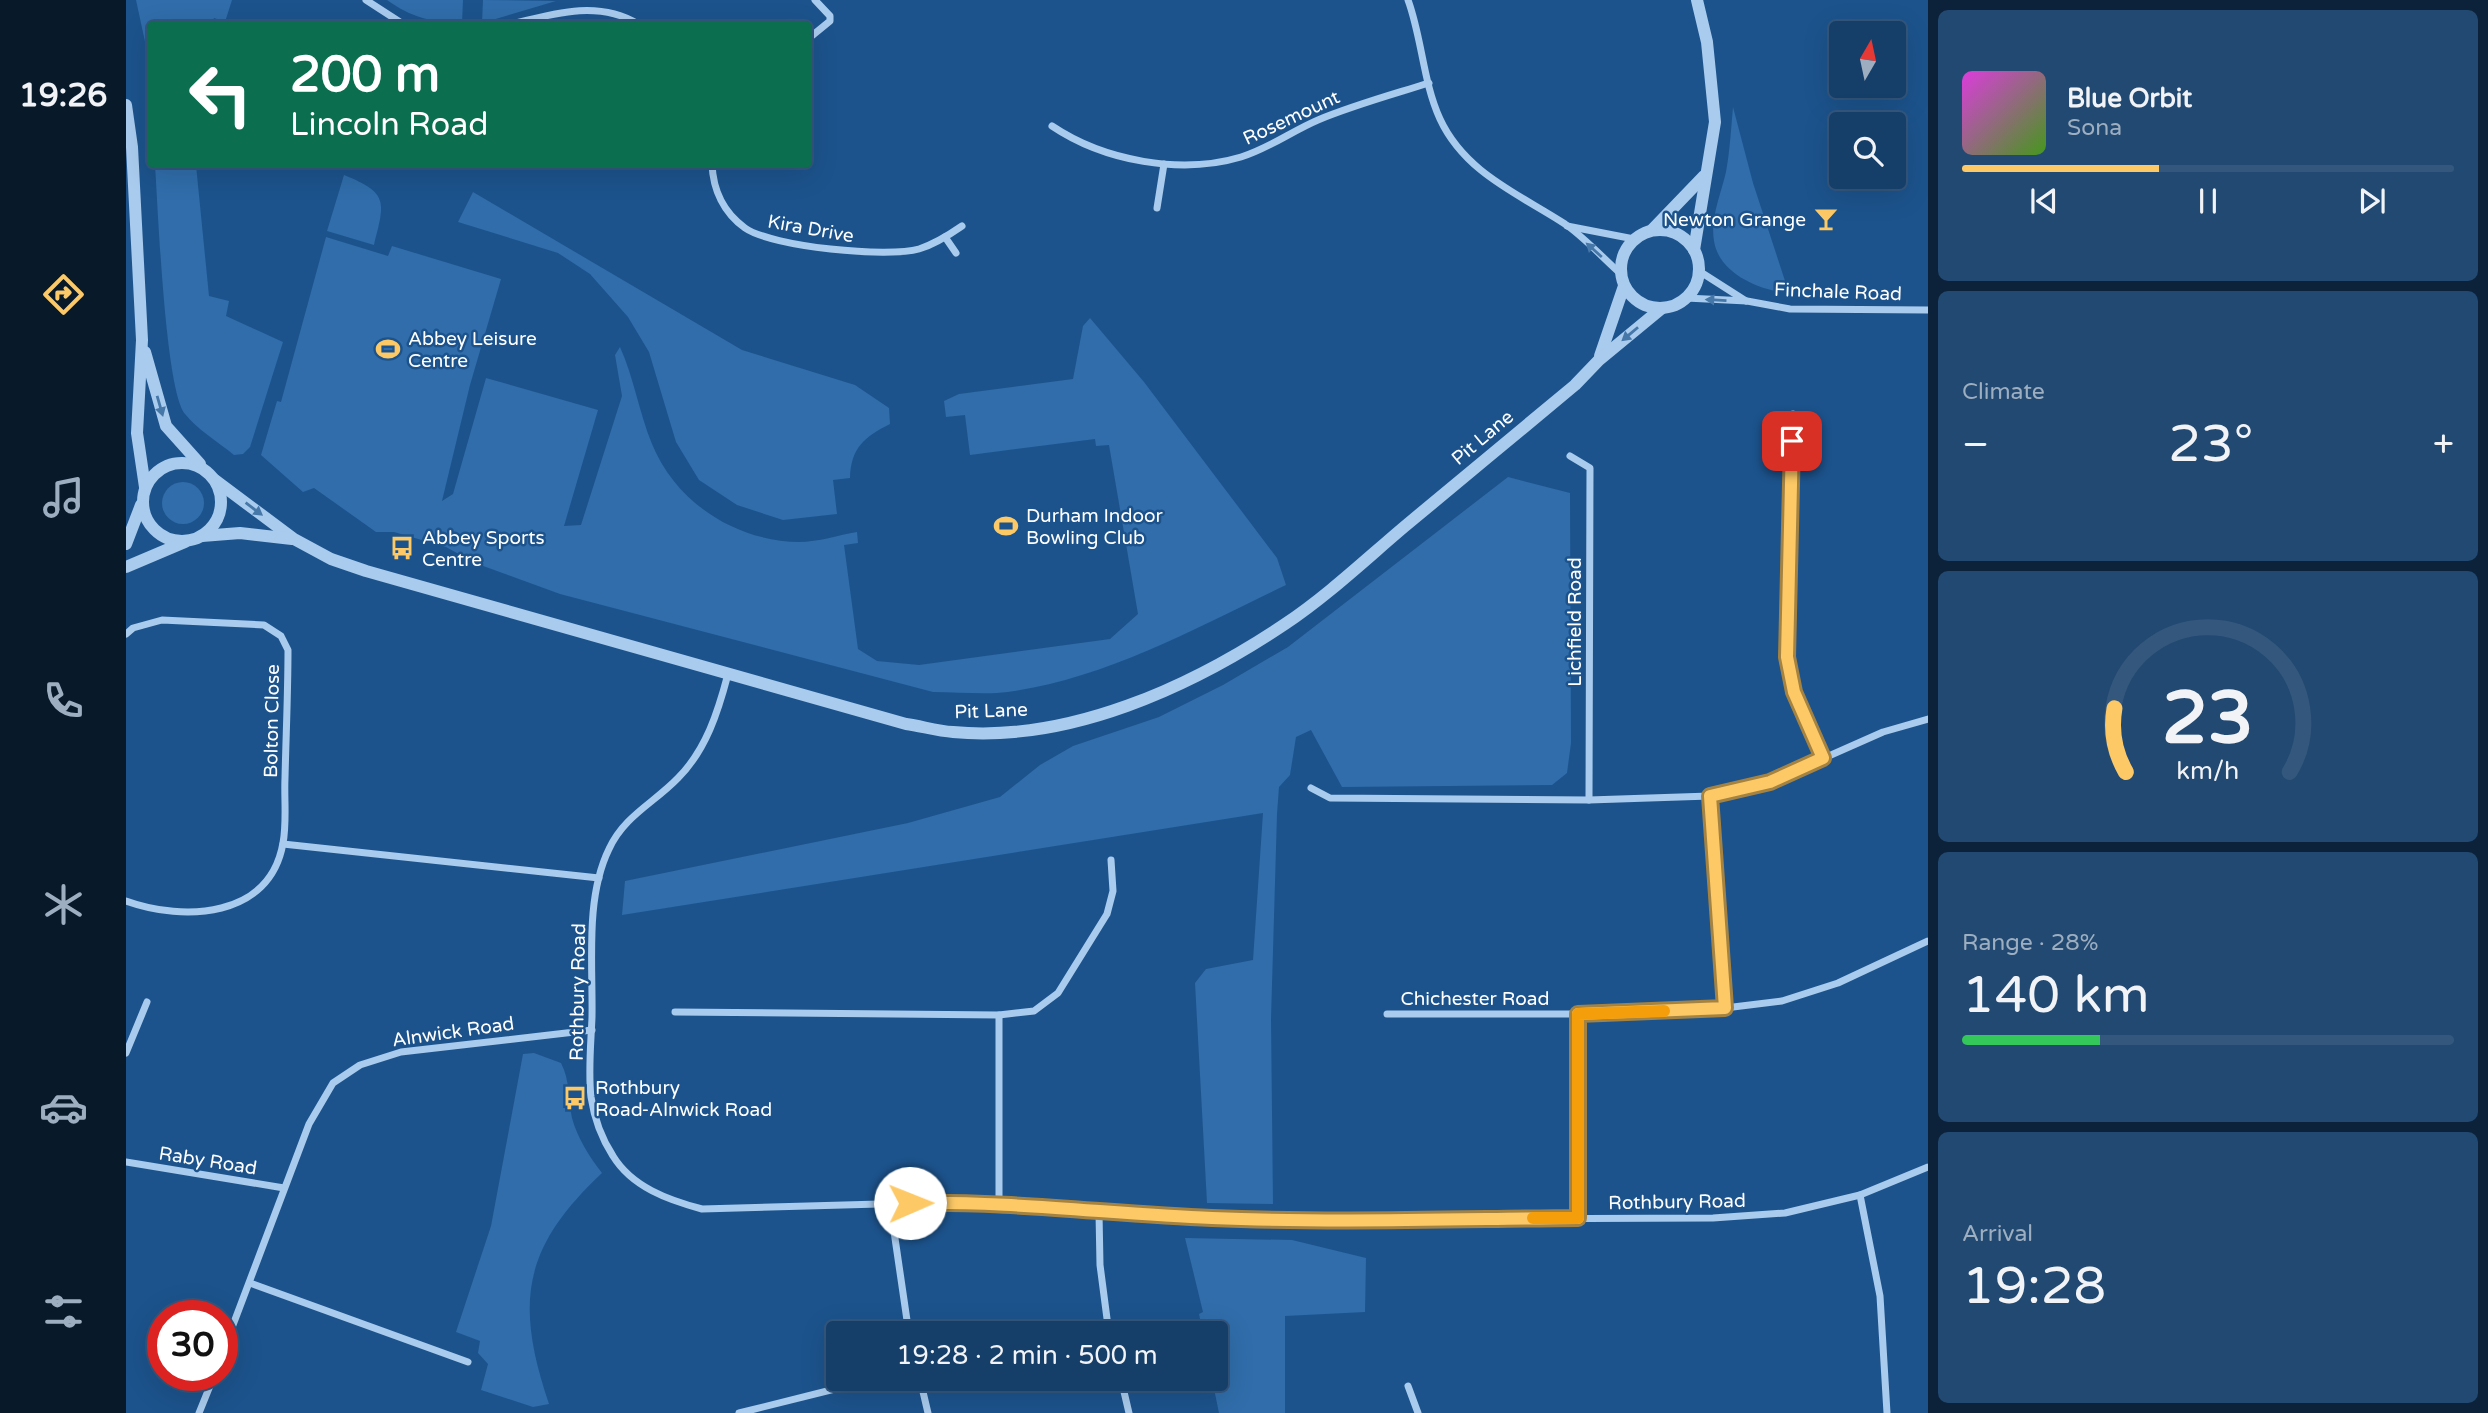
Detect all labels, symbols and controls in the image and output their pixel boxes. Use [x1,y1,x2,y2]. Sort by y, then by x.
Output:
north arrow [1829,21,1906,98]
map controls [1829,21,1906,189]
text: 200 m [290,46,440,105]
icon: left [175,49,266,140]
text: 19:26 [19,77,107,115]
text: Blue Orbit [2067,83,2192,114]
street label: Rosemount [1240,86,1343,150]
text: Lincoln Road [290,106,488,144]
button: search [1829,112,1906,189]
text: Sona [2067,114,2122,142]
icon: previous [2025,182,2063,220]
icon: pause [2189,182,2227,220]
icon: next [2353,182,2391,220]
bar icon: Newton Grange [1812,205,1840,233]
place label: Newton Grange [1663,209,1806,231]
street label: Kira Drive [766,211,856,247]
one-way arrow [1585,243,1602,258]
icon: directions [39,270,88,319]
street label: Finchale Road [1774,279,1902,305]
one-way arrow [1705,294,1727,305]
one-way arrow [1622,326,1640,341]
place label: Abbey Leisure Centre [408,328,537,372]
sports icon: Abbey Leisure Centre [374,335,402,363]
text: Climate [1962,378,2045,406]
one-way arrow [156,396,166,417]
street label: Pit Lane [1447,406,1518,470]
pin [1762,411,1822,471]
text: 23° [2168,413,2253,476]
icon: arrive [1773,422,1811,460]
text: − [1962,422,1989,468]
text: + [2433,422,2454,468]
icon: music [39,473,88,522]
one-way arrow [245,502,263,516]
place label: Durham Indoor Bowling Club [1026,505,1163,549]
sports icon: Durham Indoor Bowling Club [992,512,1020,540]
place label: Abbey Sports Centre [422,527,545,571]
bus stop icon: Abbey Sports Centre [388,534,416,562]
street label: Lichfield Road [1564,557,1586,687]
street label: Bolton Close [260,664,284,778]
icon: phone [39,676,88,725]
text: 23 [2162,676,2254,764]
street label: Pit Lane [954,699,1028,723]
text: km/h [2177,756,2239,786]
icon: climate [39,880,88,929]
street label: Rothbury Road [566,923,590,1061]
text: Range · 28% [1962,929,2098,957]
text: 140 km [1962,964,2150,1027]
street label: Chichester Road [1401,988,1549,1010]
street label: Alnwick Road [391,1013,516,1051]
place label: Rothbury Road-Alnwick Road [595,1077,772,1121]
icon: car [39,1083,88,1132]
bus stop icon: Rothbury Road-Alnwick Road [561,1084,589,1112]
street label: Raby Road [157,1142,258,1180]
position arrow [873,1166,947,1240]
street label: Rothbury Road [1608,1190,1746,1214]
text: Arrival [1962,1220,2033,1248]
text: 19:28 [1962,1255,2106,1318]
icon: filters [39,1287,88,1336]
speed limit sign: 30 [147,1300,238,1391]
text: 19:28 · 2 min · 500 m [896,1340,1158,1371]

